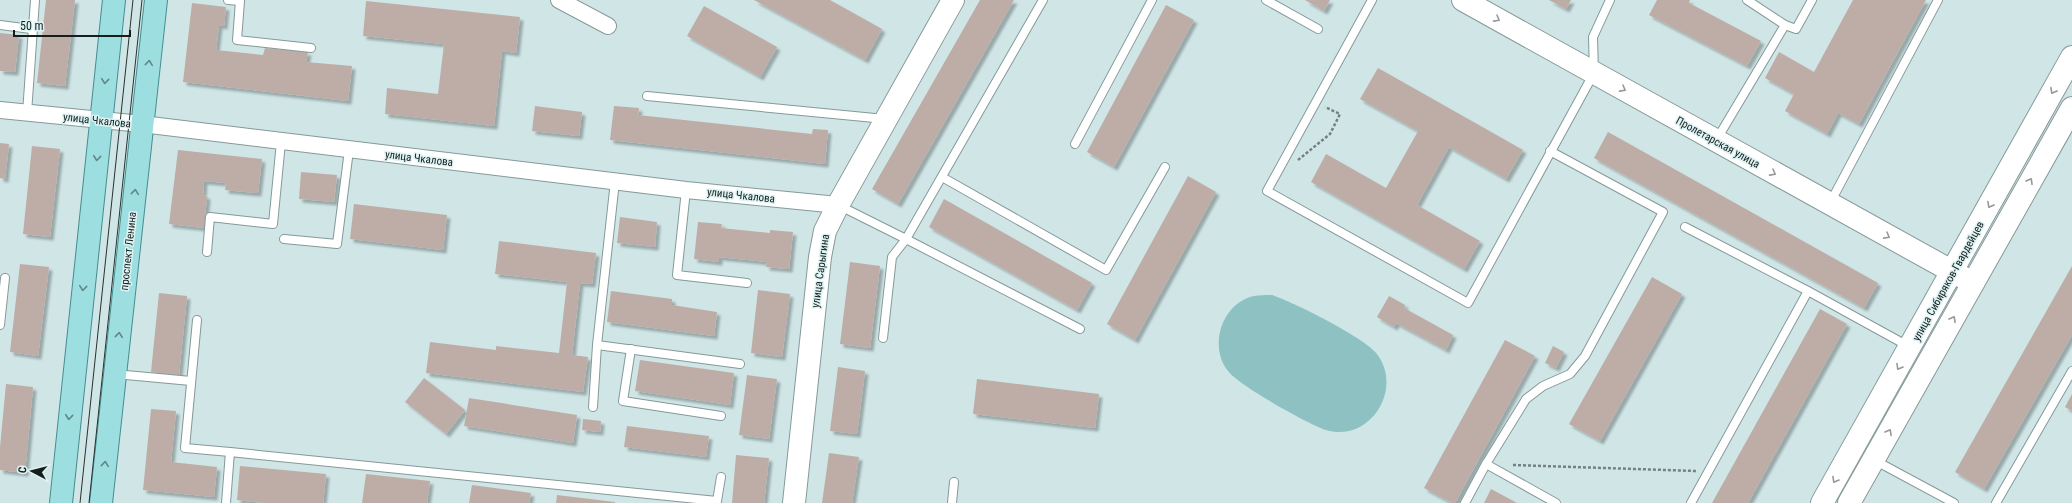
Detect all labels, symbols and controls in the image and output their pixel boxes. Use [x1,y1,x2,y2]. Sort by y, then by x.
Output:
scale bar [14,12,130,38]
one-way arrow [1493,14,1500,22]
text: 50 m [20,19,44,33]
one-way arrow [144,60,153,66]
one-way arrow [101,77,110,84]
one-way arrow [1619,85,1626,92]
one-way arrow [2050,87,2058,94]
street label: улица Чкалова [62,110,132,131]
street label: Пролетарская улица [1674,114,1762,171]
street label: улица Чкалова [384,148,454,169]
one-way arrow [93,155,102,161]
one-way arrow [1769,168,1776,175]
one-way arrow [2026,178,2033,186]
street label: улица Чкалова [706,185,776,206]
one-way arrow [130,189,139,195]
one-way arrow [1987,201,1995,208]
street label: проспект Ленина [118,211,139,291]
street label: улица Сибиряков-Гвардейцев [1910,219,1987,343]
one-way arrow [1883,231,1890,238]
street label: улица Сарыгина [809,233,832,309]
one-way arrow [79,285,88,291]
one-way arrow [1948,316,1955,323]
one-way arrow [114,332,123,338]
one-way arrow [1897,363,1904,370]
one-way arrow [65,414,74,420]
one-way arrow [1885,429,1892,436]
north arrow [12,451,52,491]
one-way arrow [100,461,109,467]
text: С [16,466,29,474]
one-way arrow [1832,476,1840,483]

